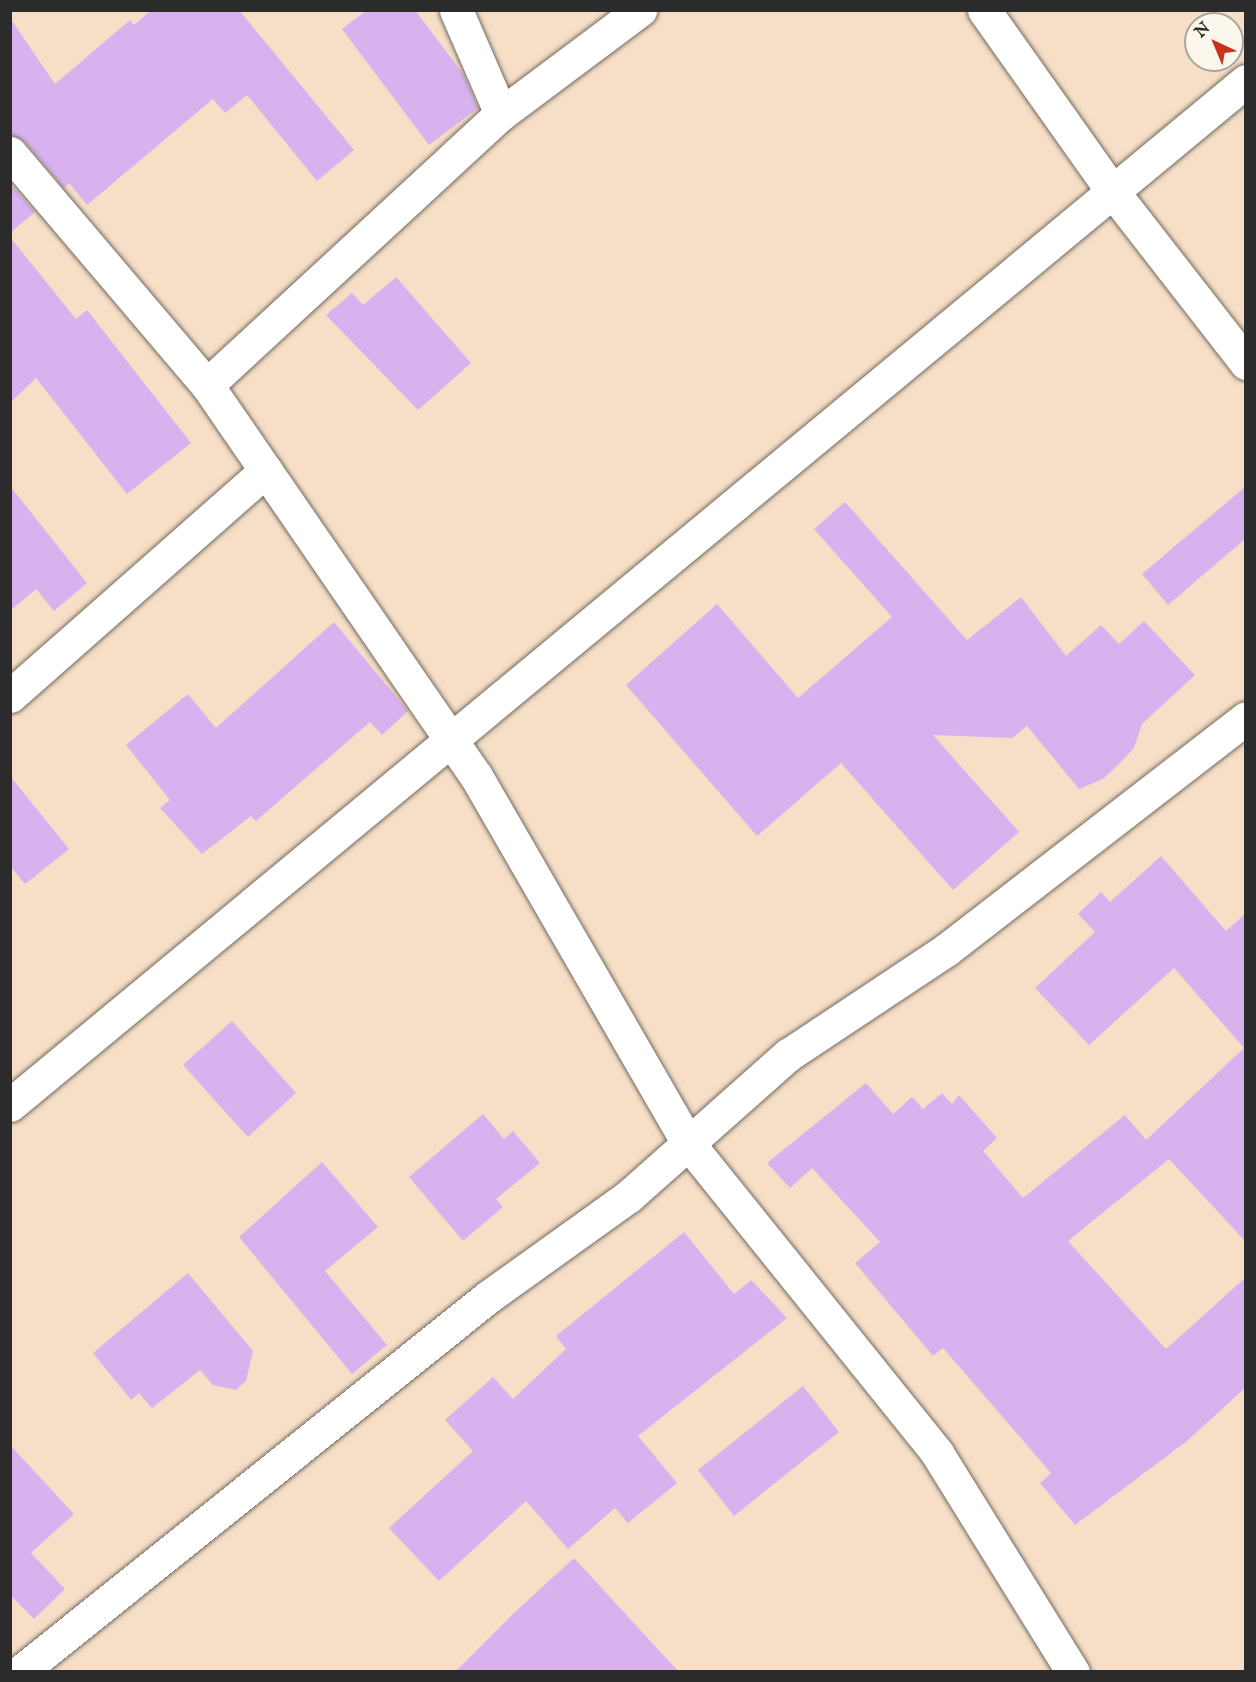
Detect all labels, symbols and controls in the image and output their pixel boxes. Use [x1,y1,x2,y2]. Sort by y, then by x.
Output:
north arrow [1184,12,1244,72]
text: N [1191,18,1215,42]

